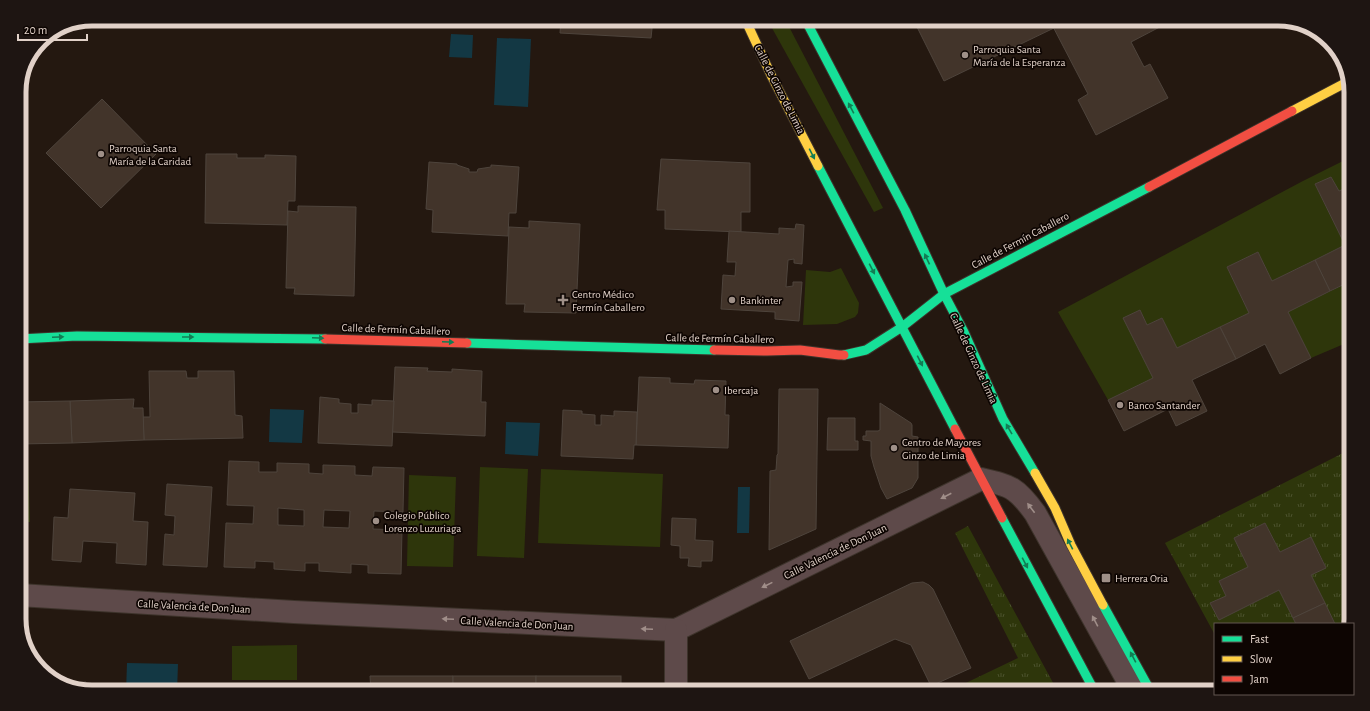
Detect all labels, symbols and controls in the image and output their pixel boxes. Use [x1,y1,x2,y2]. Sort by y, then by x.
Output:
scale bar [18,16,87,42]
text: 20 m [24,24,47,36]
street label: Calle de Ginzo de Limia [752,43,807,136]
place label: Parroquia Santa María de la Esperanza [973,44,1066,68]
marker: Parroquia Santa María de la Esperanza [960,50,970,60]
one-way arrow [848,102,855,114]
place label: Parroquia Santa María de la Caridad [109,143,192,167]
one-way arrow [809,148,816,160]
marker: Parroquia Santa María de la Caridad [96,149,106,159]
street label: Calle de Fermín Caballero [970,210,1071,271]
one-way arrow [924,253,930,264]
one-way arrow [869,264,876,275]
place label: Centro Médico Fermín Caballero [572,289,645,313]
marker: Centro Médico Fermín Caballero [557,294,569,306]
marker: Bankinter [727,295,737,305]
place label: Bankinter [740,295,782,306]
street label: Calle de Ginzo de Limia [948,311,999,405]
street label: Calle de Fermín Caballero [341,322,450,337]
street label: Calle de Fermín Caballero [666,332,774,345]
one-way arrow [52,334,65,340]
one-way arrow [182,334,195,340]
one-way arrow [312,335,324,342]
one-way arrow [442,339,455,345]
one-way arrow [917,356,923,367]
marker: Ibercaja [711,385,721,395]
place label: Ibercaja [724,385,758,396]
marker: Banco Santander [1115,400,1125,410]
place label: Banco Santander [1128,400,1201,411]
one-way arrow [1006,423,1013,435]
place label: Centro de Mayores Ginzo de Limia [902,437,981,461]
marker: Centro de Mayores Ginzo de Limia [889,443,899,453]
one-way arrow [940,493,952,499]
one-way arrow [1027,502,1036,513]
place label: Colegio Público Lorenzo Luzuriaga [384,510,461,534]
marker: Colegio Público Lorenzo Luzuriaga [371,516,381,526]
street label: Calle Valencia de Don Juan [782,522,888,581]
one-way arrow [1067,538,1074,549]
one-way arrow [1022,557,1029,569]
marker: Herrera Oria [1100,572,1112,584]
place label: Herrera Oria [1115,573,1168,584]
one-way arrow [761,582,772,588]
street label: Calle Valencia de Don Juan [137,598,251,615]
street label: Calle Valencia de Don Juan [460,615,574,632]
one-way arrow [1091,615,1098,627]
one-way arrow [442,616,454,623]
legend [1214,623,1354,695]
one-way arrow [640,626,653,632]
text: Fast [1250,633,1269,645]
one-way arrow [1130,652,1137,663]
text: Slow [1250,653,1272,665]
text: Jam [1250,673,1269,685]

